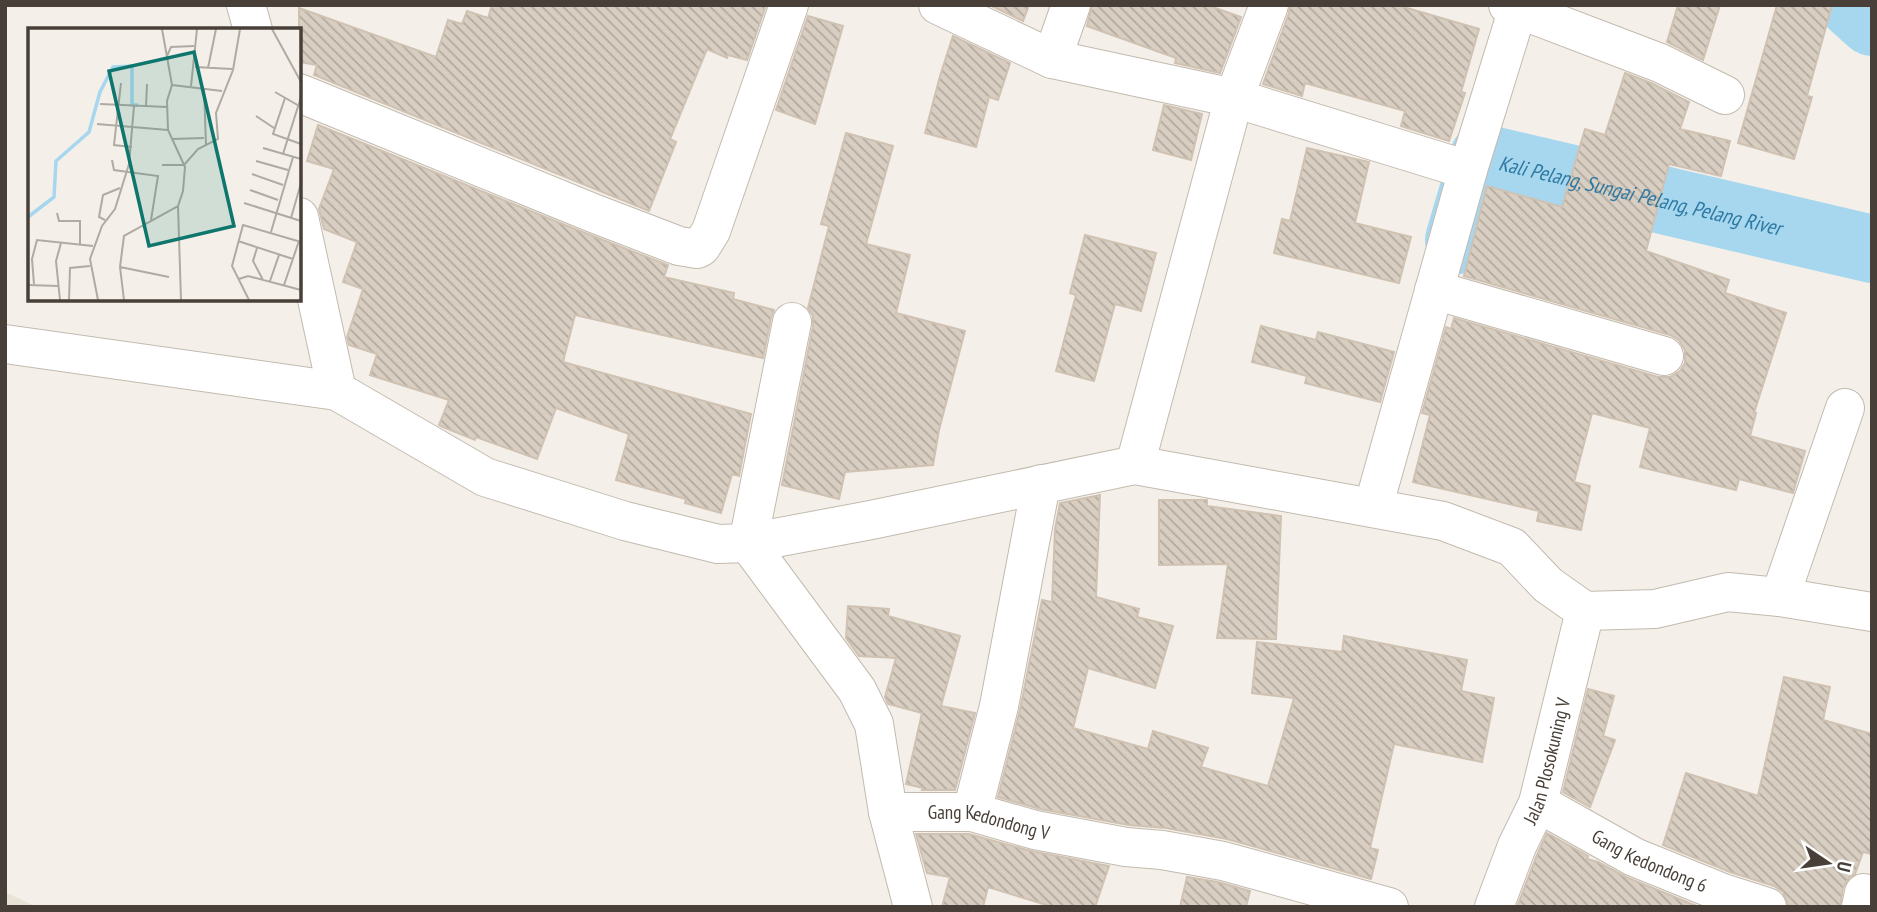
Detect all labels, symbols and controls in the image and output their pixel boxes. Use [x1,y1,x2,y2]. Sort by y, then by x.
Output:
inset map [28,28,301,301]
water label: Kali Pelang, Sungai Pelang, Pelang River [1496,149,1787,242]
street label: Jalan Plosokuning V [1517,695,1575,829]
street label: Gang Kedondong V [928,800,1052,845]
street label: Gang Kedondong 6 [1588,824,1711,897]
north arrow [1793,828,1863,898]
text: U [1832,859,1857,874]

